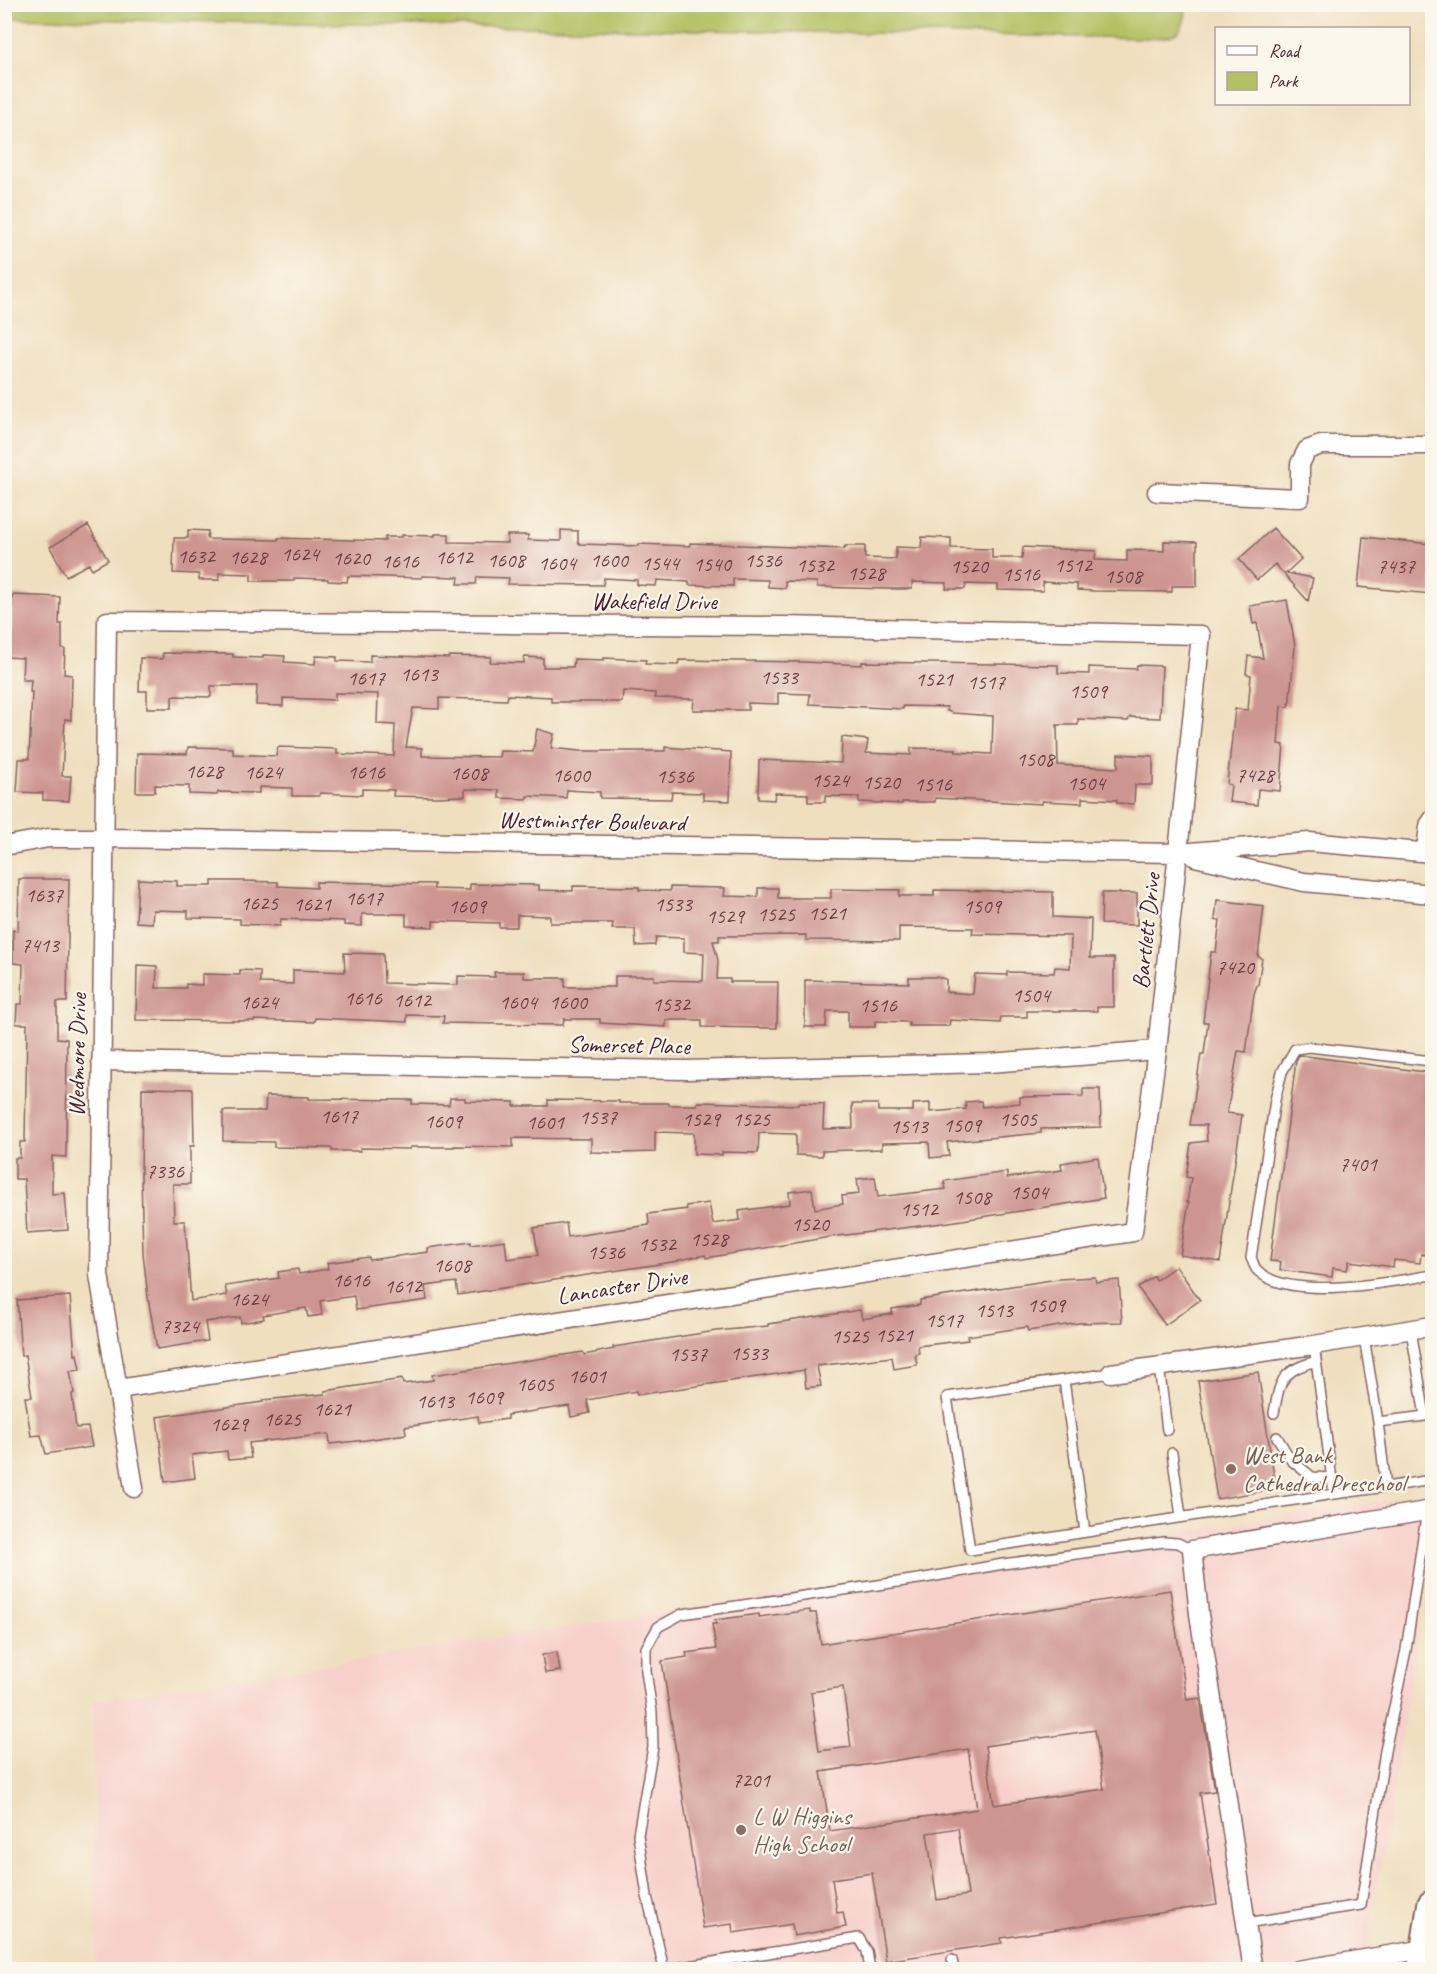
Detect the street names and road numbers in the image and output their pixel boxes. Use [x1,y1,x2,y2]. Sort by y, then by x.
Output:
street label: Wakefield Drive [591,586,719,616]
street label: Westminster Boulevard [498,804,689,838]
street label: Bartlett Drive [1125,870,1167,990]
street label: Wedmore Drive [61,991,93,1117]
street label: Somerset Place [568,1029,692,1061]
street label: Lancaster Drive [555,1261,691,1311]

